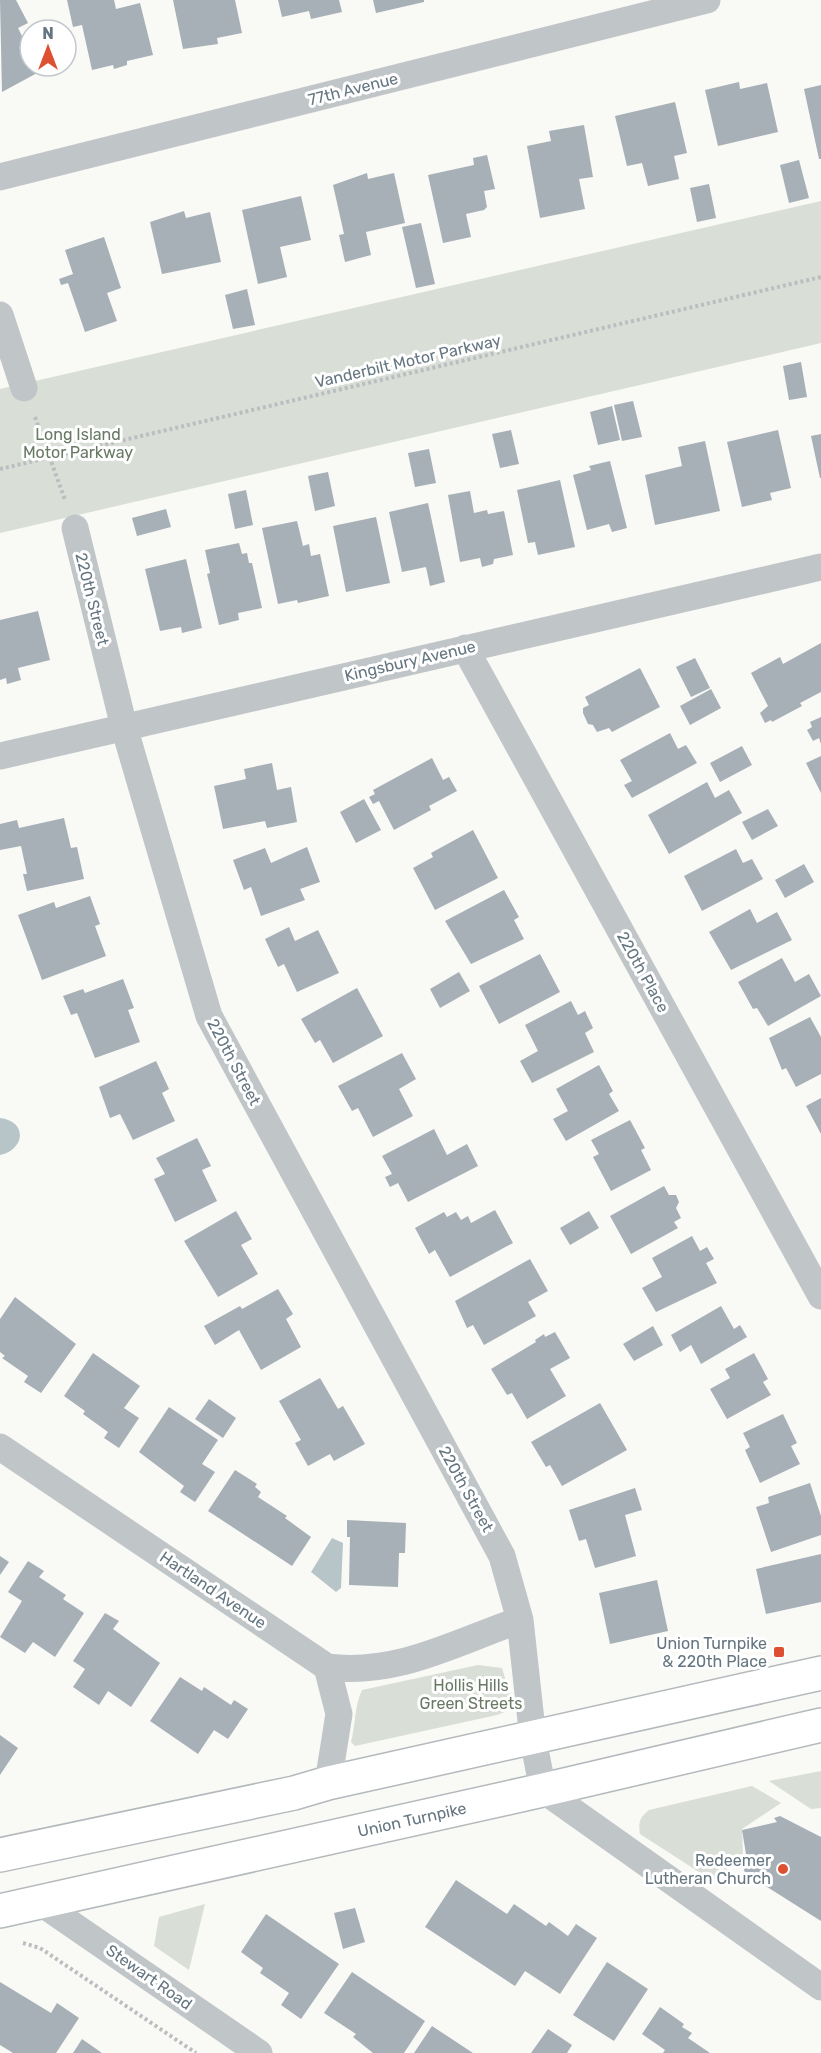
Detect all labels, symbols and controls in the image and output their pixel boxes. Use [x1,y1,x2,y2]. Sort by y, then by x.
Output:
north arrow [18,18,78,78]
text: N [42,24,54,43]
street label: 77th Avenue [306,69,400,109]
street label: Vanderbilt Motor Parkway [313,330,503,392]
park label: Long Island Motor Parkway [23,425,133,462]
street label: 220th Street [71,551,113,647]
street label: Kingsbury Avenue [343,637,477,685]
street label: 220th Place [613,928,673,1016]
street label: 220th Street [203,1016,265,1108]
street label: 220th Street [435,1443,497,1535]
street label: Hartland Avenue [156,1547,270,1633]
place label: Union Turnpike & 220th Place [656,1634,767,1671]
marker: Union Turnpike & 220th Place [772,1645,786,1659]
park label: Hollis Hills Green Streets [420,1676,522,1713]
street label: Union Turnpike [356,1798,468,1841]
place label: Redeemer Lutheran Church [645,1851,771,1888]
marker: Redeemer Lutheran Church [776,1862,790,1876]
street label: Stewart Road [102,1940,196,2014]

